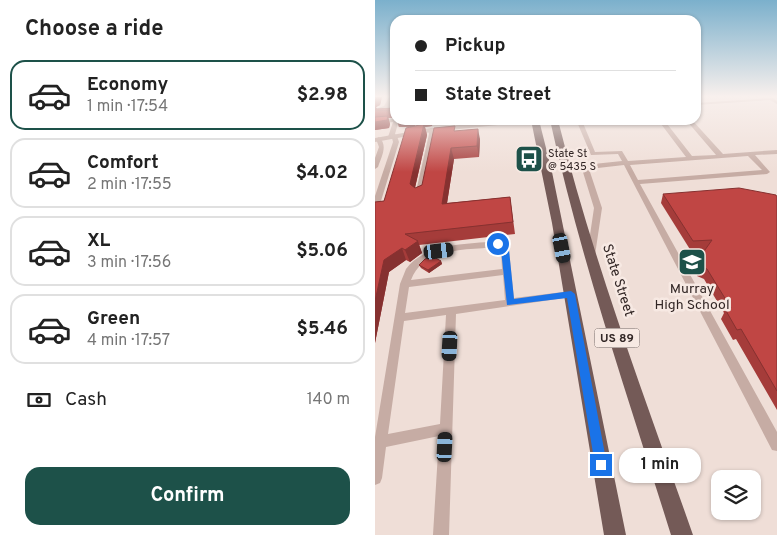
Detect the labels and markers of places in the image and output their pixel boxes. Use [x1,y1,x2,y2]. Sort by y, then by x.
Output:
bus stop icon: State St @ 5435 S [514,144,544,174]
place label: State St @ 5435 S [548,147,596,174]
school or university icon: Murray High School [677,247,707,277]
place label: Murray High School [654,281,730,314]

